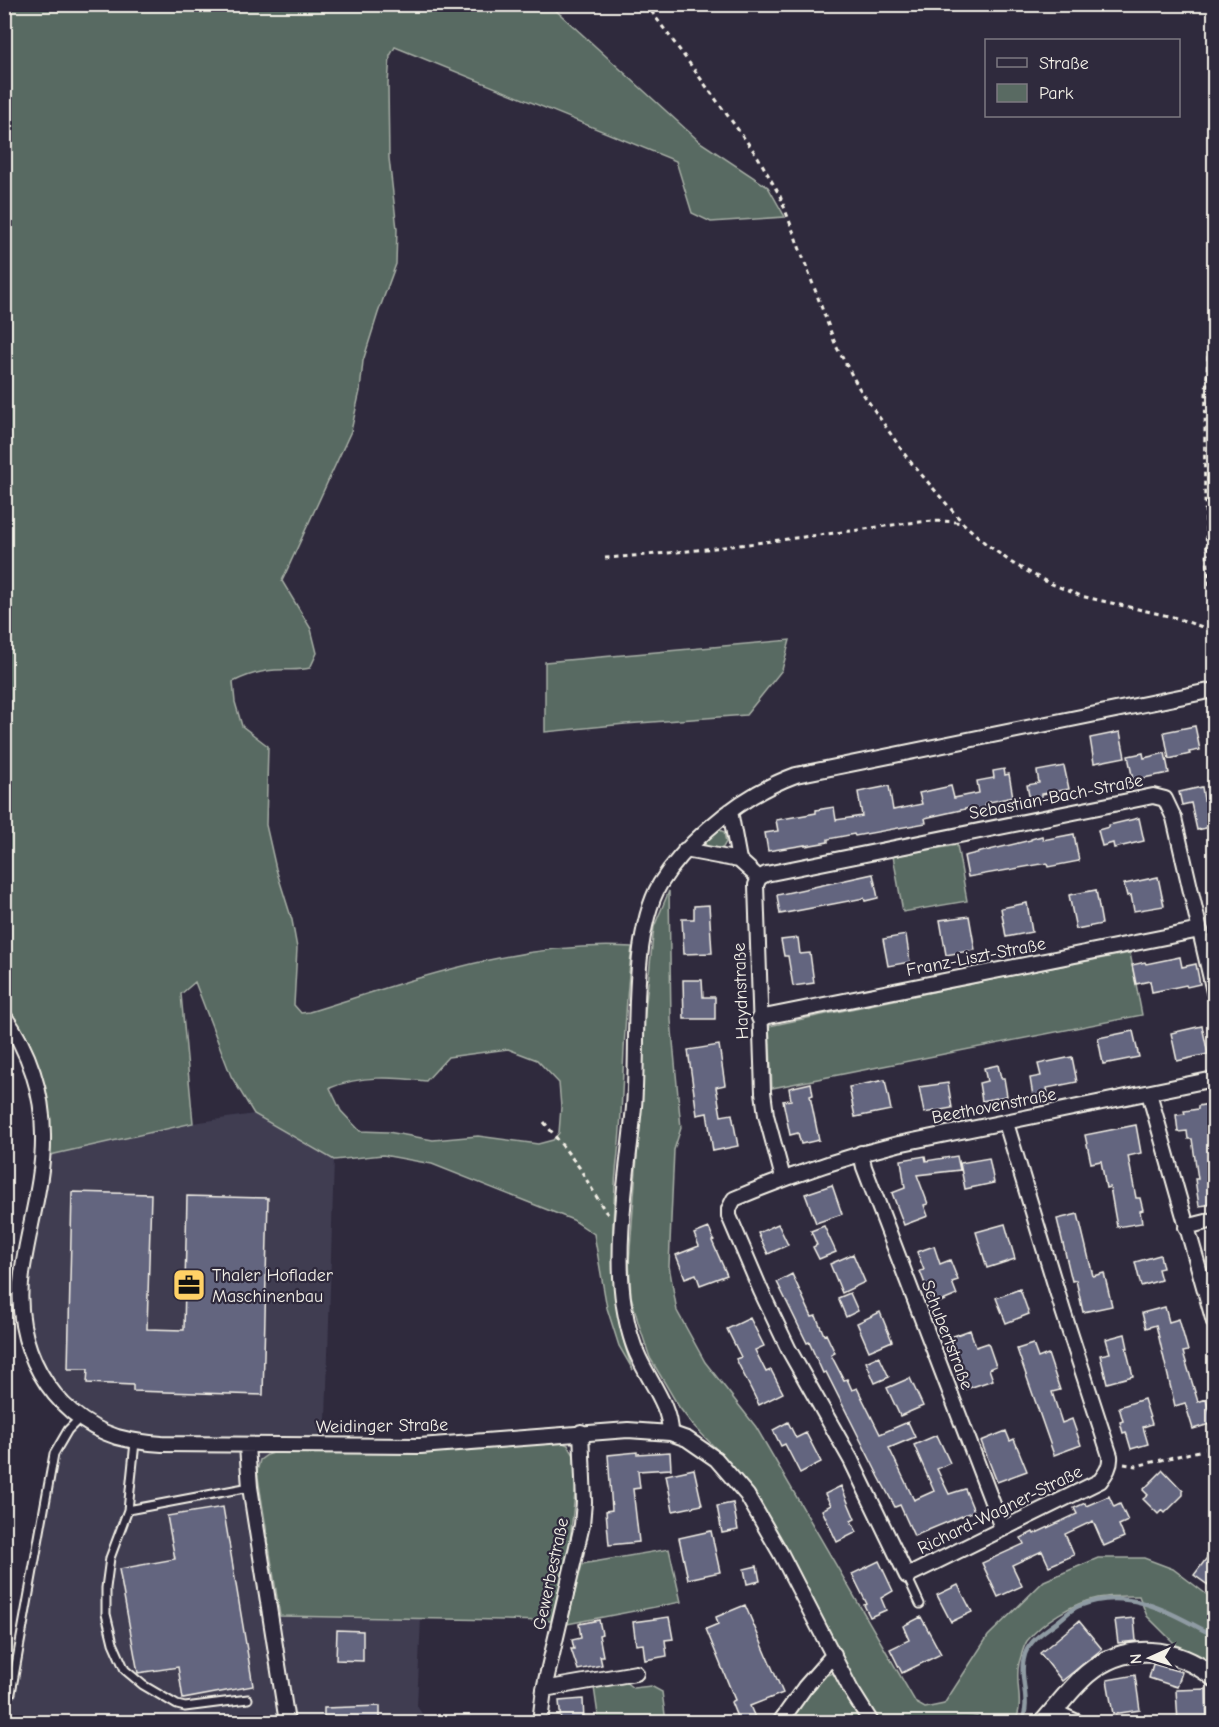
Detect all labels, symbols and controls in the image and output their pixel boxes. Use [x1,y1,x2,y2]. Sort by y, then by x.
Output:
legend [985,39,1180,117]
text: Straße [1039,53,1089,74]
text: Park [1039,83,1074,104]
street label: Sebastian-Bach-Straße [967,770,1145,824]
street label: Franz-Liszt-Straße [904,933,1048,981]
street label: Haydnstraße [729,942,753,1040]
street label: Beethovenstraße [930,1084,1058,1128]
place label: Thaler Hoflader Maschinenbau [212,1265,334,1307]
office icon: Thaler Hoflader Maschinenbau [171,1267,207,1303]
street label: Schubertstraße [916,1277,978,1393]
street label: Weidinger Straße [316,1414,448,1438]
street label: Richard-Wagner-Straße [914,1461,1086,1559]
street label: Gewerbestraße [529,1516,573,1632]
north arrow [1120,1628,1180,1688]
text: N [1127,1653,1145,1665]

